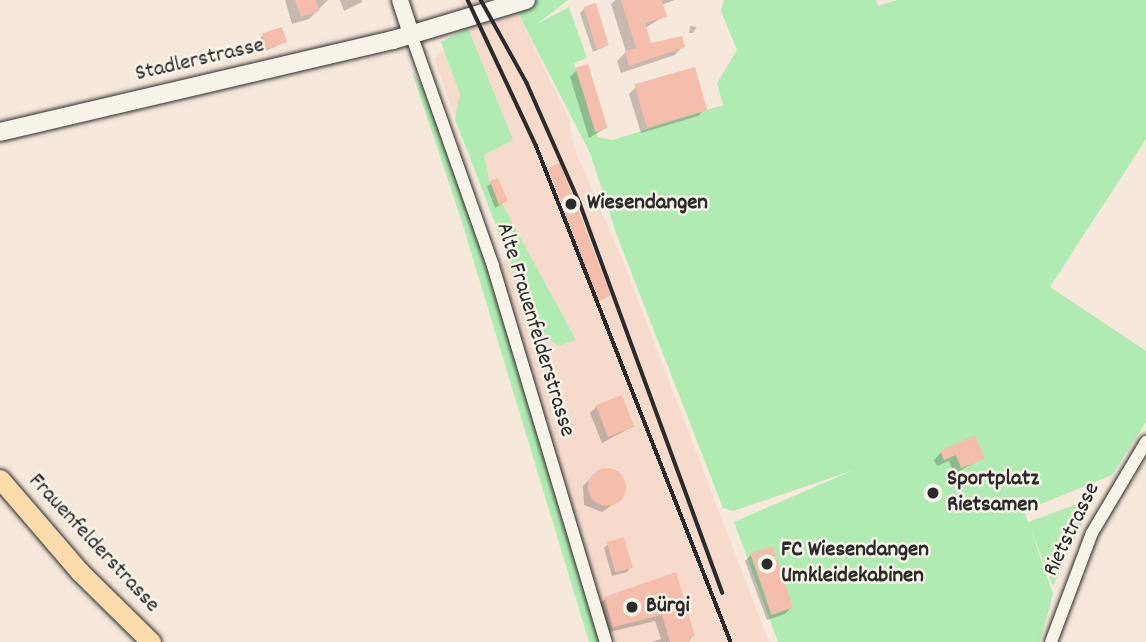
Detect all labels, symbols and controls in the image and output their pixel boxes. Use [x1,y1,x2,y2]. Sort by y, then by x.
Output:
street label: Stadlerstrasse [133,33,267,89]
place label: Wiesendangen [587,190,708,218]
marker: Wiesendangen [561,194,581,214]
street label: Alte Frauenfelderstrasse [488,220,580,440]
place label: Sportplatz Rietsamen [947,466,1039,520]
street label: Frauenfelderstrasse [21,469,165,619]
street label: Rietstrasse [1038,479,1108,581]
marker: Sportplatz Rietsamen [925,485,941,501]
place label: FC Wiesendangen Umkleidekabinen [781,537,929,591]
marker: FC Wiesendangen Umkleidekabinen [759,556,775,572]
place label: Bürgi [646,593,690,621]
marker: Bürgi [624,599,640,615]

